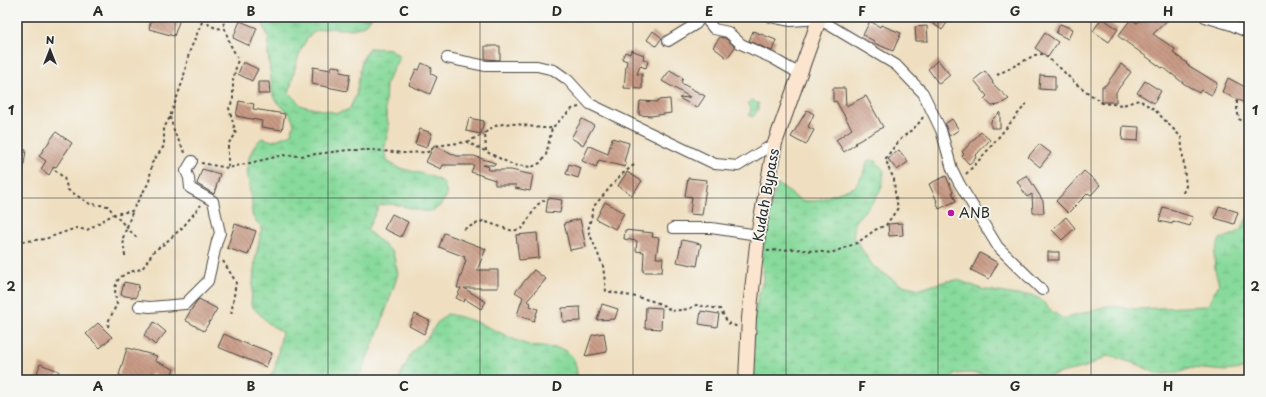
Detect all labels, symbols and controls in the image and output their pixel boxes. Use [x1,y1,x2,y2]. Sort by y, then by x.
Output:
text: A [93,1,103,20]
text: B [247,1,256,20]
text: C [399,1,409,20]
text: D [552,1,562,20]
text: E [705,1,713,20]
text: F [858,1,866,20]
text: G [1010,1,1020,20]
text: H [1163,1,1173,20]
north arrow [30,30,70,70]
text: N [46,31,55,48]
text: 1 [8,100,14,119]
text: 1 [1252,100,1258,119]
street label: Kudah Bypass [747,146,784,243]
place label: ANB [959,202,990,223]
marker: ANB [946,208,956,218]
text: 2 [6,276,16,295]
text: 2 [1250,276,1260,295]
text: A [93,376,103,395]
text: B [247,376,256,395]
text: C [399,376,409,395]
text: D [552,376,562,395]
text: E [705,376,713,395]
text: F [858,376,866,395]
text: G [1010,376,1020,395]
text: H [1163,376,1173,395]

